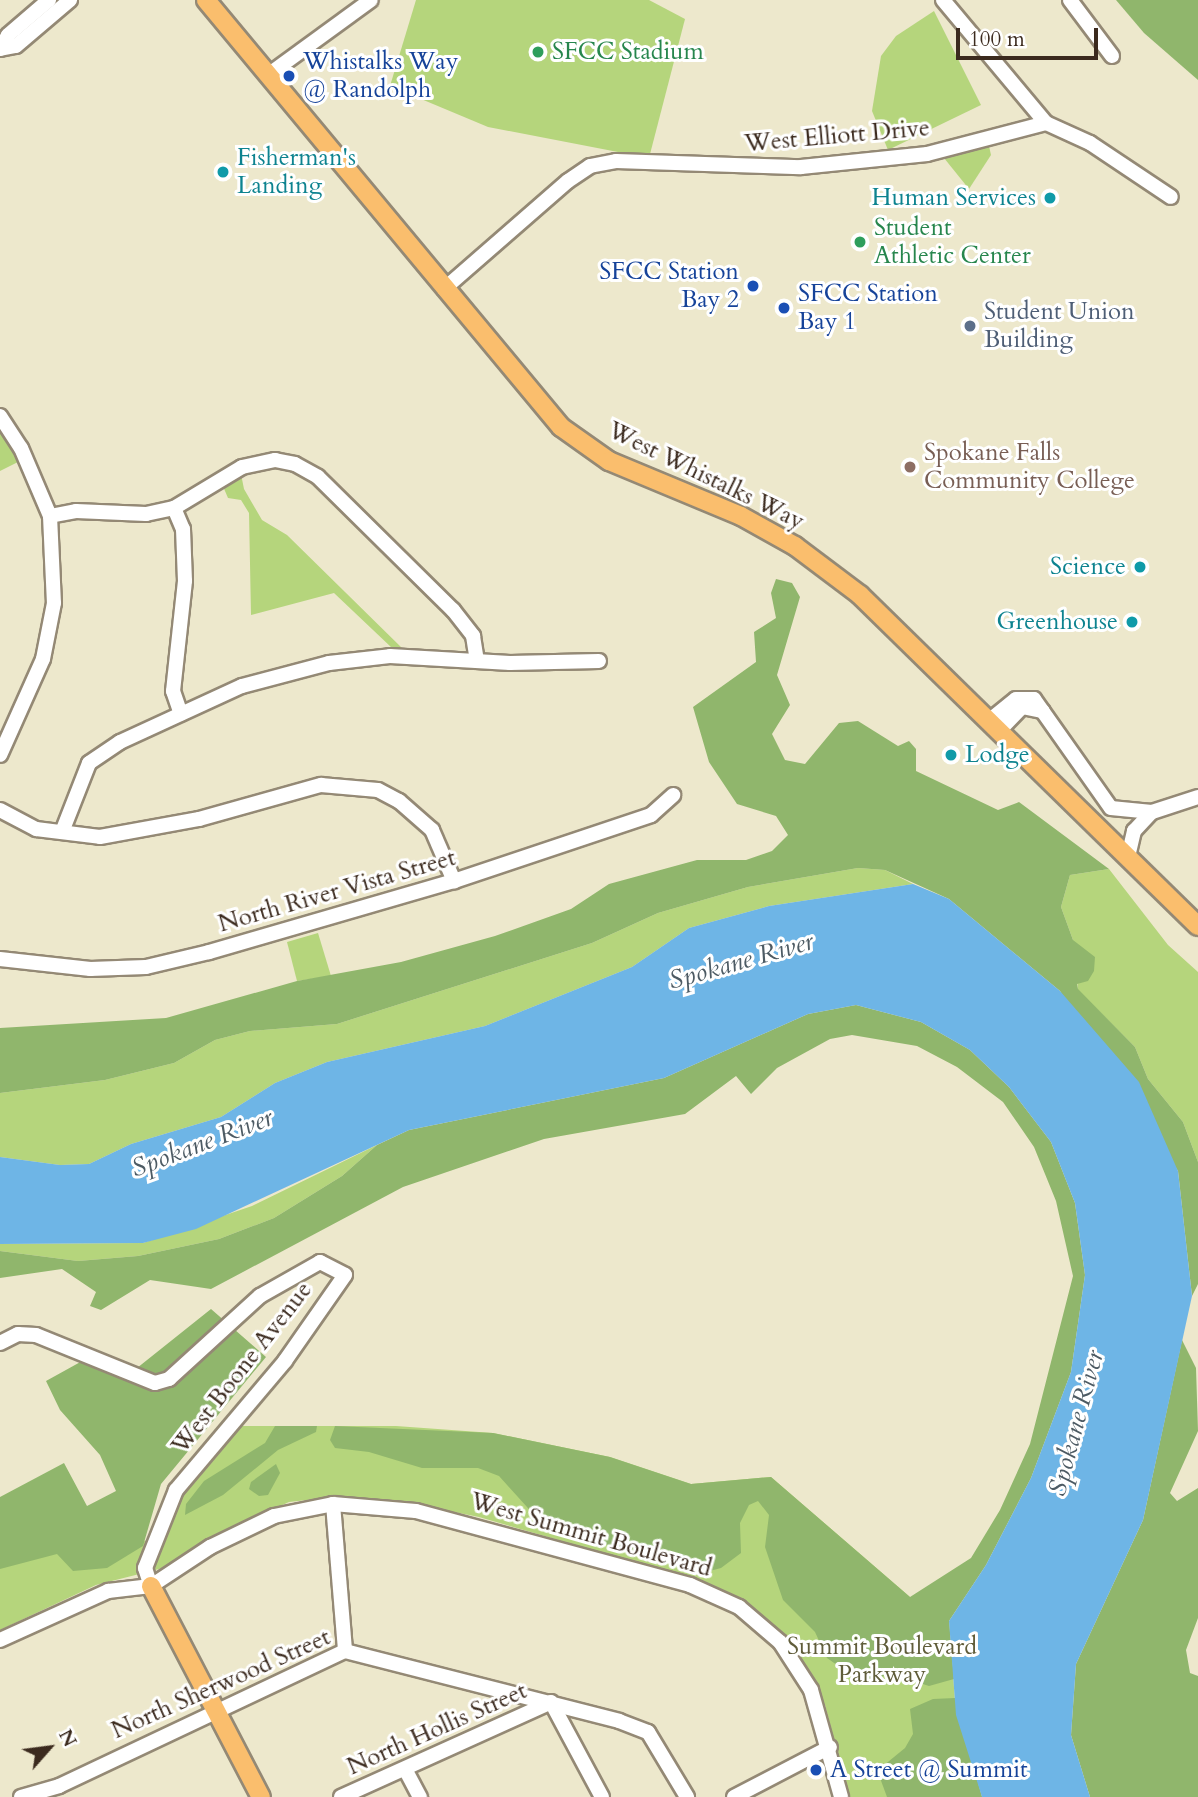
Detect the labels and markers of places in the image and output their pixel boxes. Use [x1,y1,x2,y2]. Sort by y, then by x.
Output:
place label: SFCC Stadium [552,38,704,66]
marker: SFCC Stadium [530,44,546,60]
place label: Whistalks Way @ Randolph [303,48,458,104]
marker: Whistalks Way @ Randolph [281,68,297,84]
place label: Fisherman's Landing [237,144,356,200]
marker: Fisherman's Landing [215,164,231,180]
place label: Human Services [872,184,1036,212]
marker: Human Services [1042,190,1058,206]
place label: Student Athletic Center [874,214,1031,270]
marker: Student Athletic Center [852,234,868,250]
place label: SFCC Station Bay 2 [599,258,739,314]
marker: SFCC Station Bay 2 [745,278,761,294]
place label: SFCC Station Bay 1 [798,280,938,336]
place label: Student Union Building [984,298,1135,354]
marker: SFCC Station Bay 1 [776,300,792,316]
marker: Student Union Building [962,318,978,334]
place label: Spokane Falls Community College [924,439,1135,495]
marker: Spokane Falls Community College [902,459,918,475]
place label: Science [1050,553,1126,581]
marker: Science [1132,559,1148,575]
place label: Greenhouse [997,608,1118,636]
marker: Greenhouse [1124,614,1140,630]
place label: Lodge [965,741,1030,769]
marker: Lodge [943,747,959,763]
place label: A Street @ Summit [830,1756,1028,1784]
marker: A Street @ Summit [808,1762,824,1778]

